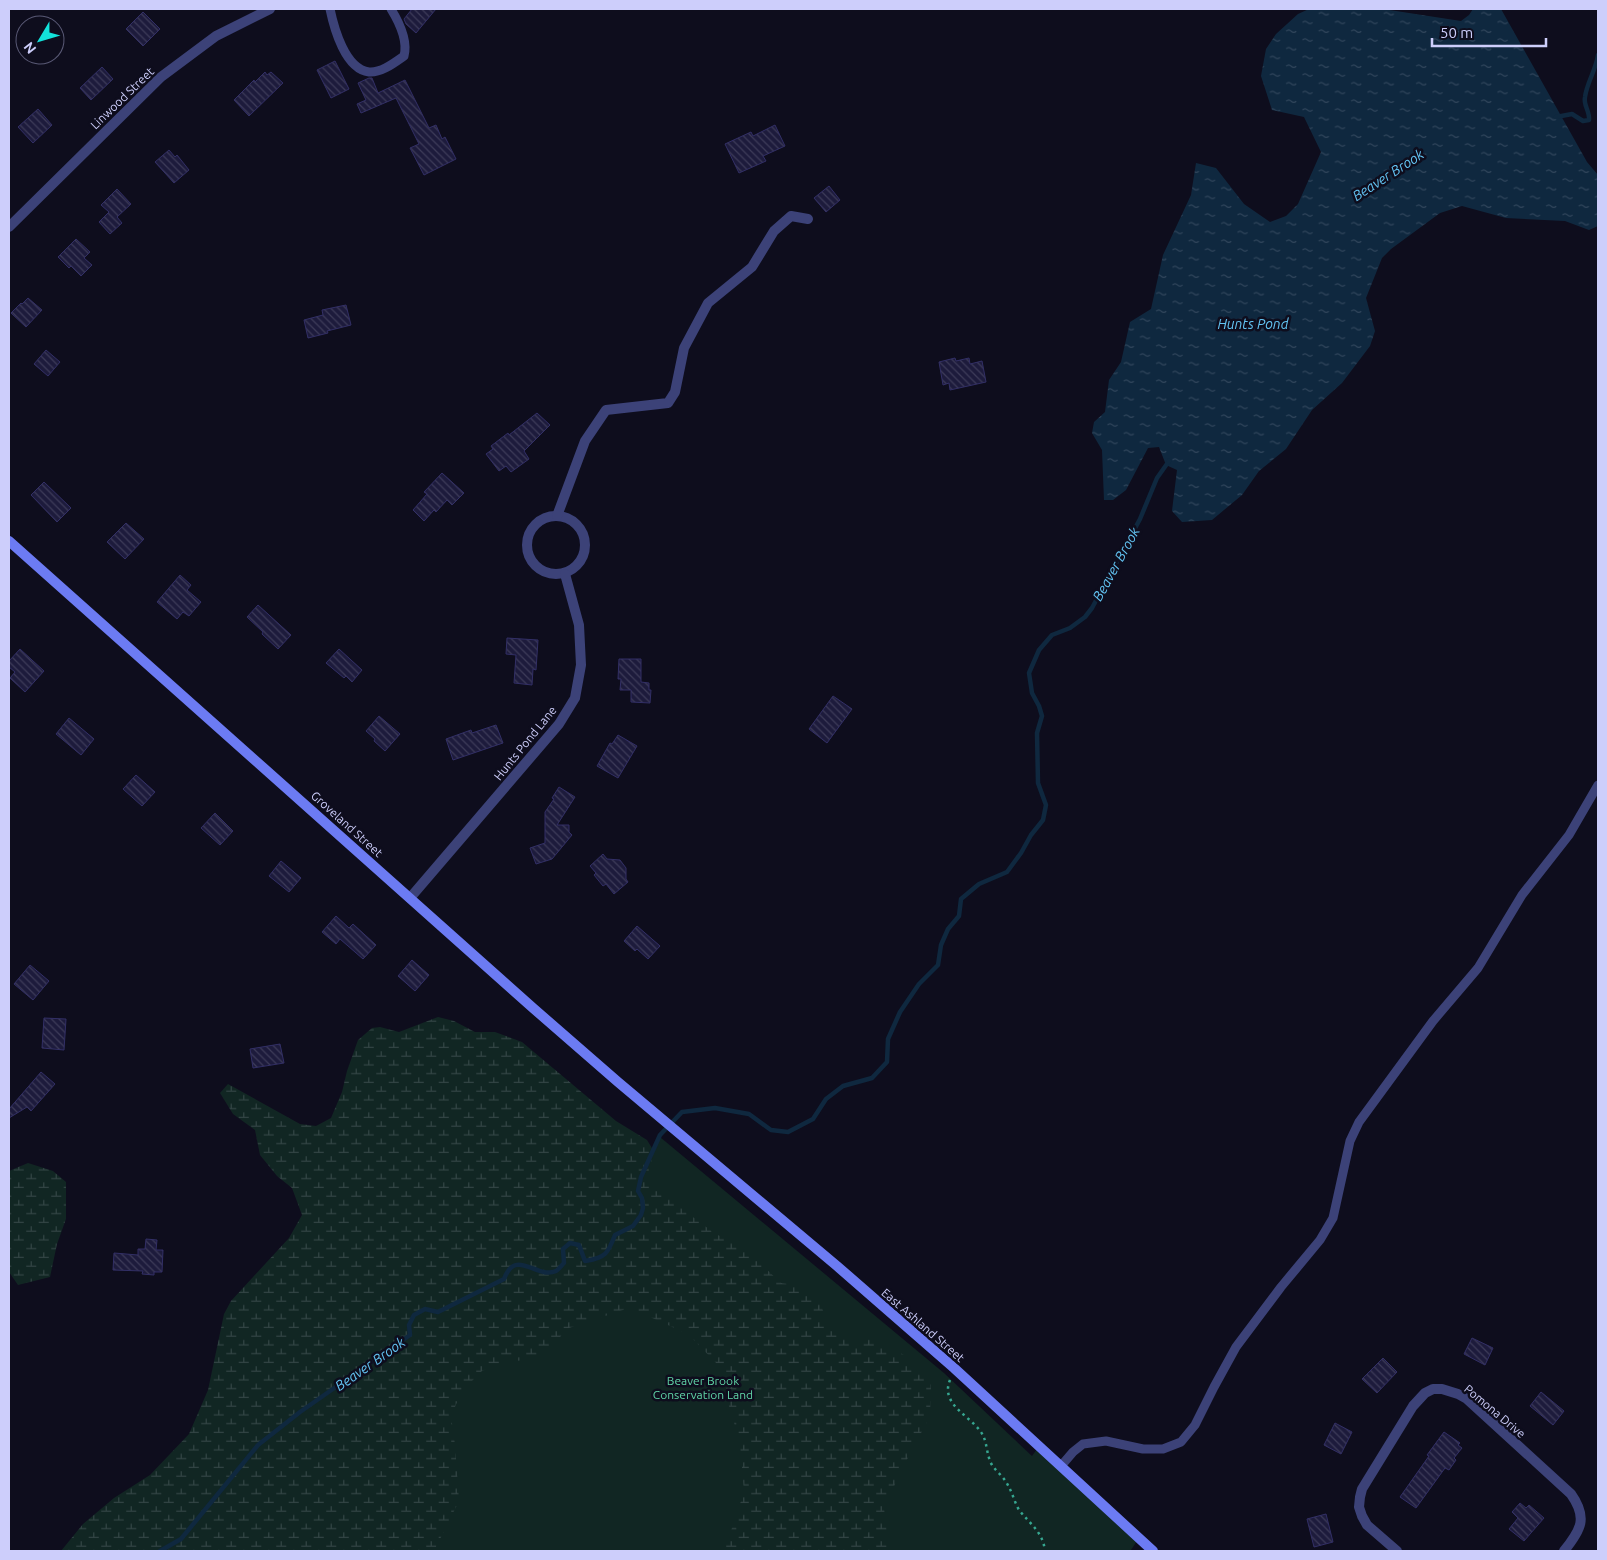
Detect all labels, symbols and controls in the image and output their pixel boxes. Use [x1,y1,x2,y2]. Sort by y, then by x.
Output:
north arrow [15,15,65,65]
scale bar [1432,15,1546,47]
text: 50 m [1440,24,1473,41]
text: N [20,39,39,57]
street label: Linwood Street [88,64,156,131]
water label: Beaver Brook [1349,146,1427,204]
water label: Hunts Pond [1218,316,1290,332]
water label: Beaver Brook [1089,524,1143,604]
street label: Hunts Pond Lane [491,703,559,783]
street label: Groveland Street [309,789,386,860]
street label: East Ashland Street [879,1286,967,1365]
water label: Beaver Brook [332,1333,409,1394]
park label: Beaver Brook Conservation Land [653,1374,753,1401]
street label: Pomona Drive [1462,1382,1528,1440]

